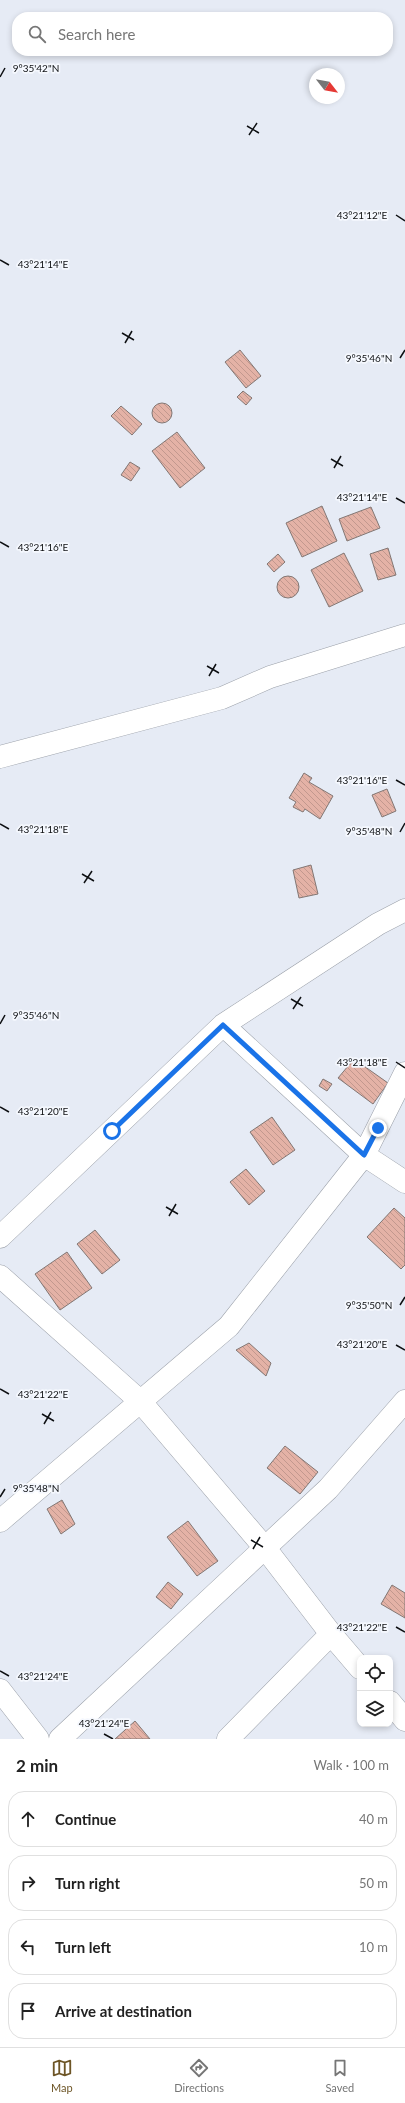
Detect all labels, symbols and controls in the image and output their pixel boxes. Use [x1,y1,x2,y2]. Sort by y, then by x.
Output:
search box [12,12,393,56]
icon: search [26,23,48,45]
text: Search here [58,25,135,43]
text: 9°35'42"N [13,62,59,74]
north arrow [309,68,345,104]
text: 43°21'12"E [337,209,387,221]
text: 43°21'14"E [18,258,68,270]
text: 9°35'46"N [346,352,392,364]
text: 43°21'14"E [337,491,387,503]
text: 43°21'16"E [18,541,68,553]
text: 43°21'16"E [337,774,387,786]
text: 43°21'18"E [18,823,68,835]
text: 9°35'48"N [346,825,392,837]
text: 9°35'46"N [13,1009,59,1021]
text: 43°21'18"E [337,1056,387,1068]
text: 43°21'20"E [18,1105,68,1117]
route end [369,1119,387,1137]
route start [103,1122,121,1140]
text: 9°35'50"N [346,1299,392,1311]
text: 43°21'20"E [337,1338,387,1350]
text: 43°21'22"E [18,1388,68,1400]
text: 9°35'48"N [13,1482,59,1494]
text: 43°21'22"E [337,1621,387,1633]
map controls [357,1655,393,1727]
button: locate [357,1655,393,1691]
text: 43°21'24"E [18,1670,68,1682]
button: layers [357,1691,393,1727]
text: 43°21'24"E [79,1717,129,1729]
text: 2 min [16,1755,58,1776]
text: Walk · 100 m [313,1757,389,1773]
icon: ahead [17,1808,39,1830]
text: Continue [55,1810,116,1828]
text: 40 m [359,1811,388,1827]
icon: right [17,1872,39,1894]
text: Turn right [55,1874,120,1892]
text: 50 m [359,1875,388,1891]
icon: left [17,1936,39,1958]
text: Turn left [55,1938,111,1956]
text: 10 m [359,1939,388,1955]
icon: arrive [17,2000,39,2022]
text: Arrive at destination [55,2002,192,2020]
tab: Map [51,2057,73,2094]
tab: Directions [174,2057,224,2094]
tab: Saved [325,2057,354,2094]

